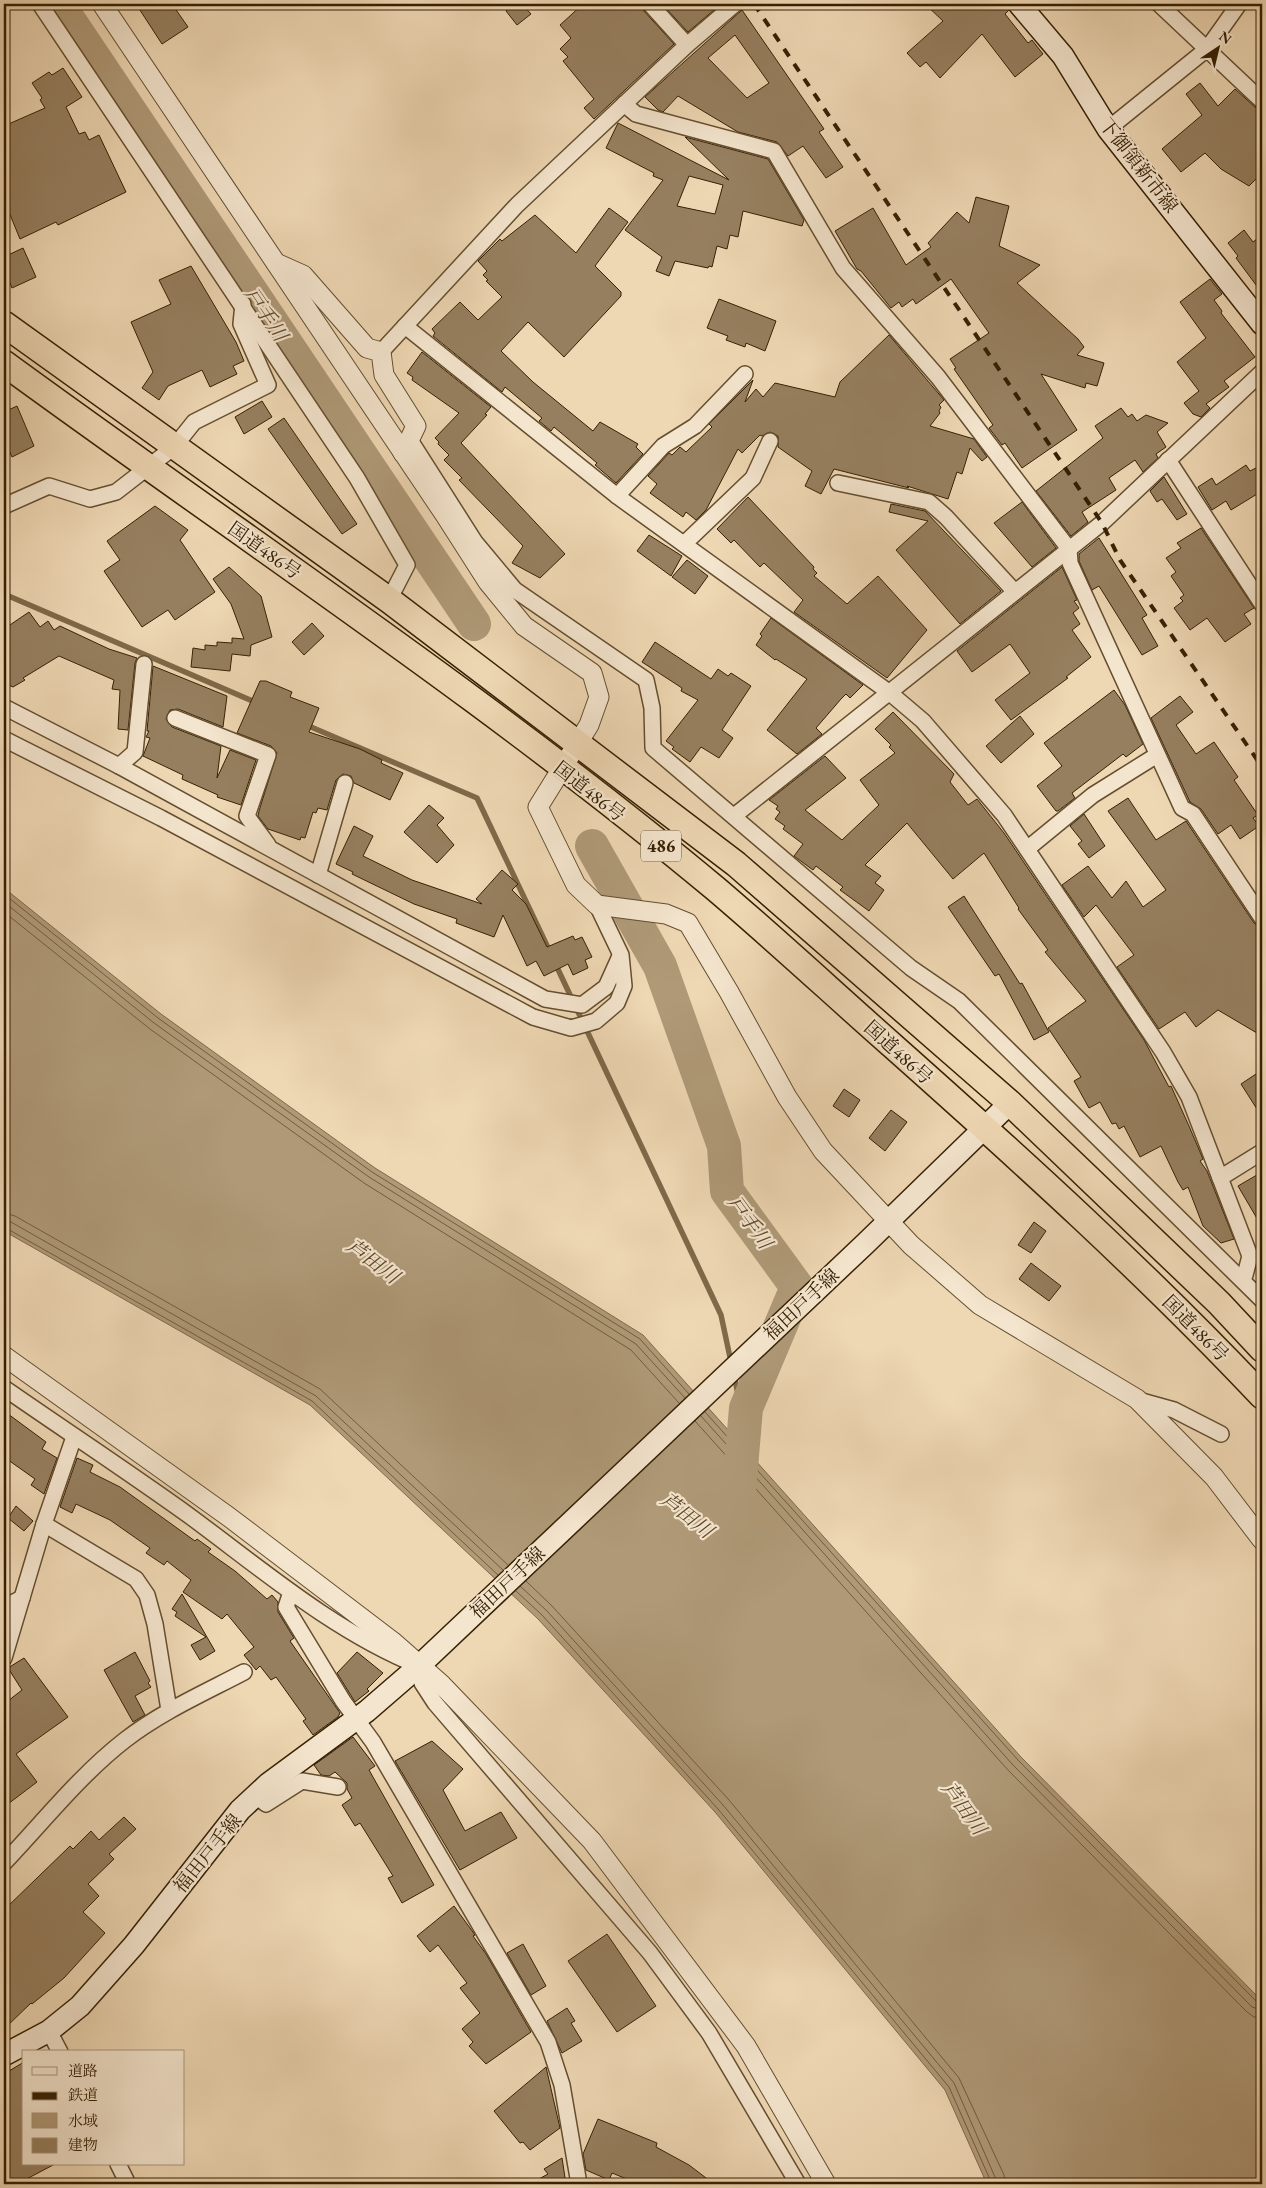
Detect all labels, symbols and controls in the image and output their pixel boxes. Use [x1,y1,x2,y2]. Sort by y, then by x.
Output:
north arrow [1194,22,1244,72]
text: N [1216,27,1236,48]
street label: 下御領新市線 [1094,113,1184,218]
water label: 戸手川 [238,282,295,348]
street label: 国道486号 [223,516,306,585]
street label: 国道486号 [549,756,631,827]
road number: 486 [641,830,681,861]
street label: 国道486号 [859,1015,938,1090]
water label: 戸手川 [722,1190,779,1256]
water label: 芦田川 [341,1233,406,1291]
street label: 福田戸手線 [758,1263,845,1346]
street label: 国道486号 [1157,1290,1234,1367]
water label: 芦田川 [655,1486,720,1545]
street label: 福田戸手線 [464,1541,551,1624]
water label: 芦田川 [936,1776,993,1842]
street label: 福田戸手線 [168,1809,247,1898]
legend [22,2050,185,2166]
text: 道路 [68,2061,98,2080]
text: 鉄道 [68,2085,98,2104]
text: 水域 [68,2111,98,2130]
text: 建物 [68,2135,98,2154]

